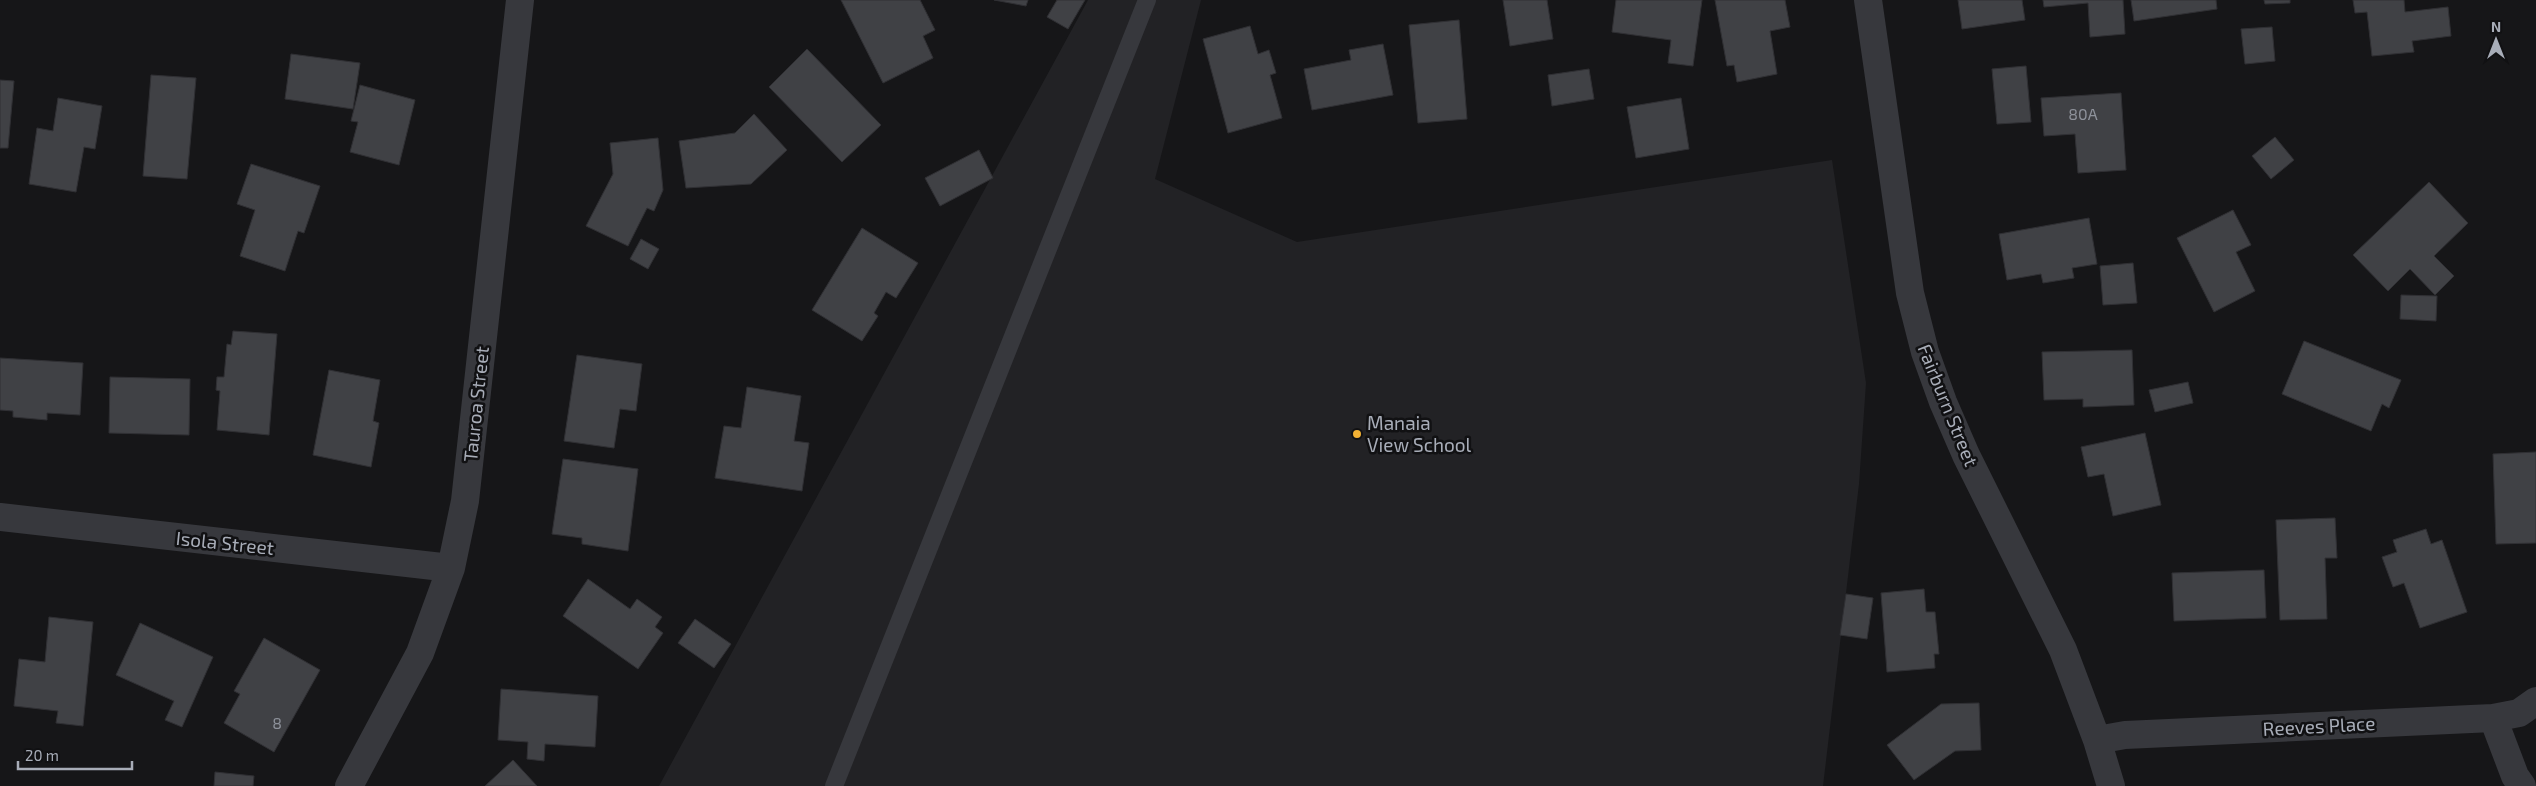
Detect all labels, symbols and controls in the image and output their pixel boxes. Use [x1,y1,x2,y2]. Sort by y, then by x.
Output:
north arrow [2471,15,2521,65]
text: N [2491,18,2501,35]
house number: 80A [2068,104,2098,123]
street label: Fairburn Street [1913,340,1983,469]
street label: Tauroa Street [458,345,493,463]
place label: Manaia View School [1367,411,1472,456]
marker: Manaia View School [1351,428,1363,440]
street label: Isola Street [175,526,275,559]
street label: Reeves Place [2262,711,2376,740]
house number: 8 [272,713,282,732]
scale bar [18,738,131,770]
text: 20 m [25,746,59,764]

